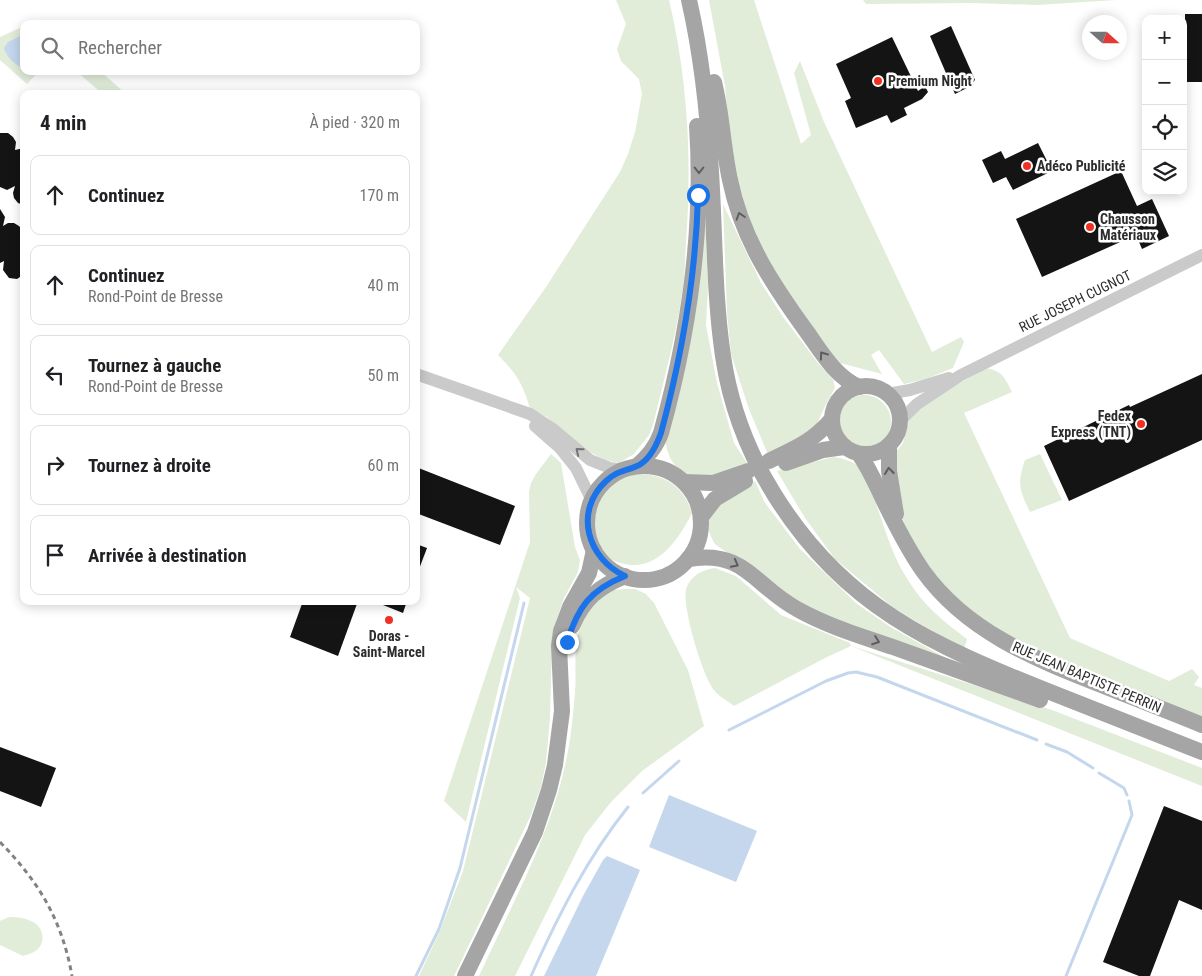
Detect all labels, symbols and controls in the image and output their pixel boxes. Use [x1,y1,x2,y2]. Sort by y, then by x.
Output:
north arrow [1082,15,1127,60]
map controls [1142,15,1187,195]
button: + [1142,15,1187,60]
search box [20,20,420,75]
icon: search [38,34,66,62]
text: Rechercher [78,36,162,59]
button: − [1142,60,1187,105]
place label: Premium Night [888,73,972,89]
marker: Premium Night [872,75,884,87]
button: locate [1142,105,1187,150]
text: 4 min [40,111,87,135]
text: À pied · 320 m [309,113,400,132]
button: layers [1142,150,1187,195]
place label: Adéco Publicité [1037,158,1126,174]
marker: Adéco Publicité [1021,160,1033,172]
one-way arrow [694,166,704,174]
icon: ahead [41,181,69,209]
text: Continuez [88,184,165,207]
route start [687,184,710,207]
text: 170 m [360,186,399,205]
place label: Chausson Matériaux [1100,211,1157,243]
one-way arrow [736,212,746,221]
marker: Chausson Matériaux [1084,221,1096,233]
text: Continuez [88,264,165,287]
street label: RUE JOSEPH CUGNOT [1016,267,1134,335]
icon: ahead [41,271,69,299]
text: 40 m [367,276,399,295]
text: Rond-Point de Bresse [88,287,223,306]
one-way arrow [820,351,829,361]
text: Tournez à gauche [88,354,221,377]
icon: left [41,361,69,389]
text: 50 m [367,366,399,385]
text: Rond-Point de Bresse [88,377,223,396]
place label: Fedex Express (TNT) [1051,408,1132,441]
marker: Fedex Express (TNT) [1135,418,1147,430]
one-way arrow [576,449,585,457]
icon: right [41,451,69,479]
text: Tournez à droite [88,454,211,477]
text: 60 m [367,456,399,475]
one-way arrow [884,467,895,475]
icon: arrive [41,541,69,569]
text: Arrivée à destination [88,544,247,567]
one-way arrow [730,558,739,568]
marker: Doras - Saint-Marcel [383,614,395,626]
place label: Doras - Saint-Marcel [353,628,425,660]
route end [556,631,579,654]
one-way arrow [872,635,880,645]
street label: RUE JEAN BAPTISTE PERRIN [1010,638,1164,716]

